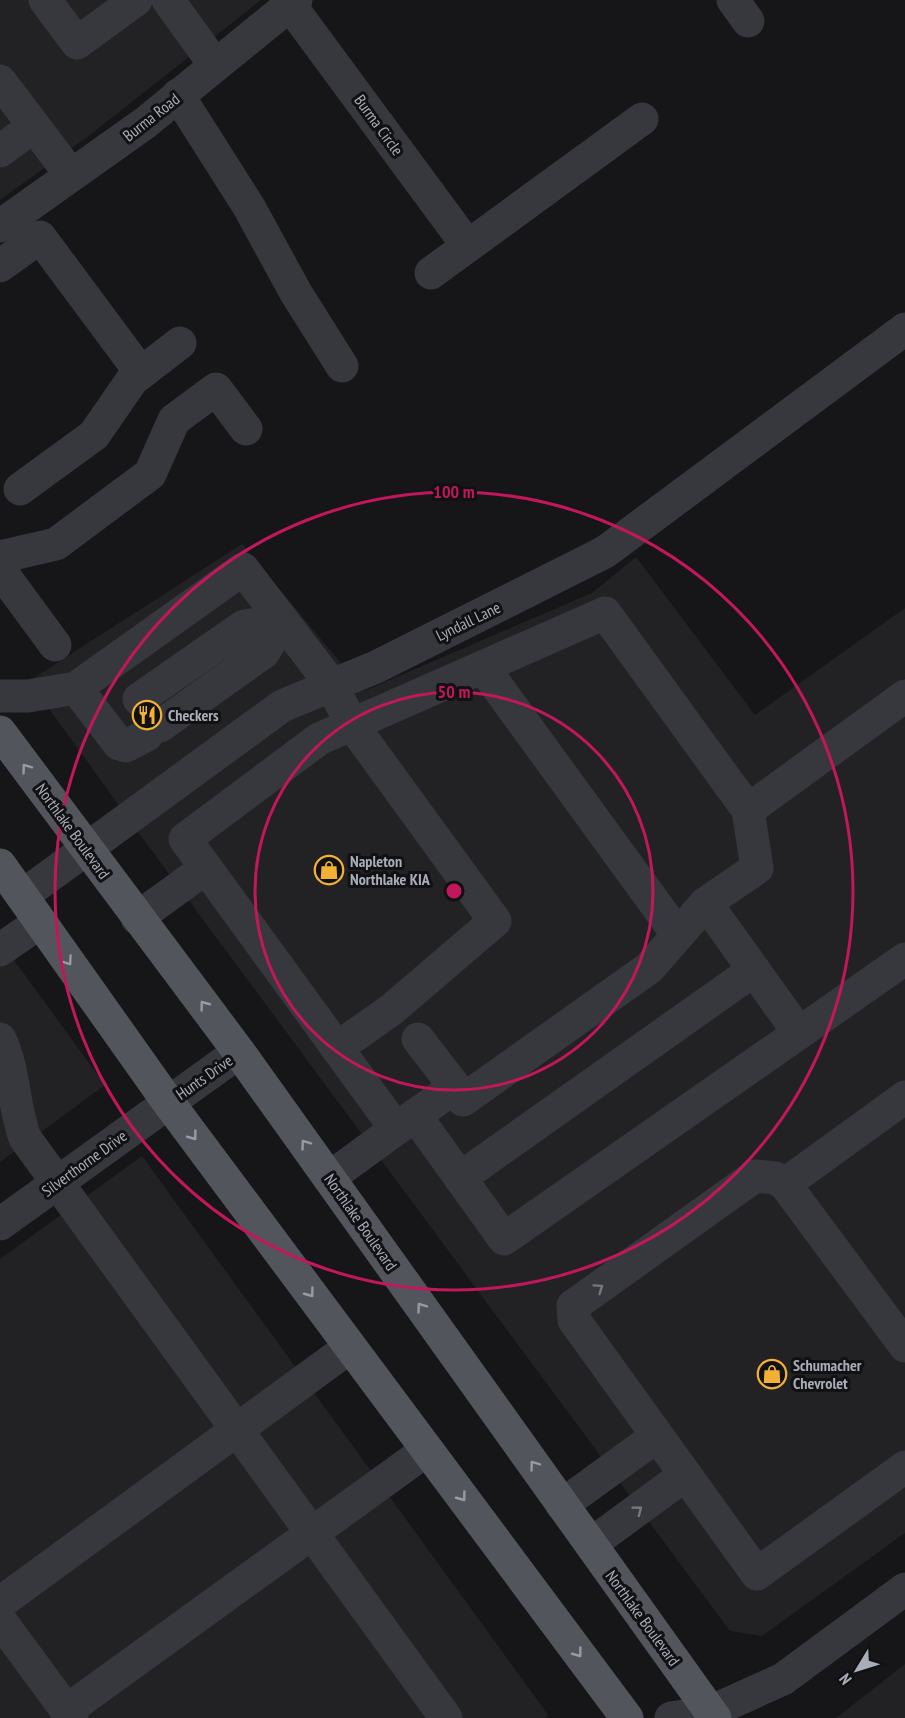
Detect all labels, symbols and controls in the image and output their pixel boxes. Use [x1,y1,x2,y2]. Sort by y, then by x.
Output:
street label: Burma Road [119,89,183,145]
street label: Burma Circle [350,91,408,159]
text: 100 m [433,480,475,503]
street label: Lyndall Lane [433,597,503,645]
text: 50 m [438,680,470,703]
restaurant icon: Checkers [131,699,163,731]
place label: Checkers [168,705,219,725]
one-way arrow [22,763,33,774]
street label: Northlake Boulevard [32,779,114,883]
place label: Napleton Northlake KIA [350,851,431,889]
shop icon: Napleton Northlake KIA [313,854,345,886]
centre of rings [444,881,464,901]
one-way arrow [61,954,72,965]
one-way arrow [200,1001,211,1012]
street label: Hunts Drive [172,1050,236,1104]
street label: Silverthorne Drive [37,1125,131,1201]
one-way arrow [186,1130,197,1141]
one-way arrow [302,1140,313,1151]
street label: Northlake Boulevard [320,1170,402,1274]
one-way arrow [592,1284,603,1295]
one-way arrow [302,1286,313,1297]
one-way arrow [417,1302,428,1313]
place label: Schumacher Chevrolet [793,1355,862,1393]
shop icon: Schumacher Chevrolet [756,1358,788,1390]
one-way arrow [530,1461,541,1472]
one-way arrow [454,1490,465,1501]
one-way arrow [631,1506,642,1517]
street label: Northlake Boulevard [602,1566,684,1670]
north arrow [827,1640,887,1700]
one-way arrow [571,1647,582,1658]
text: N [835,1670,856,1689]

